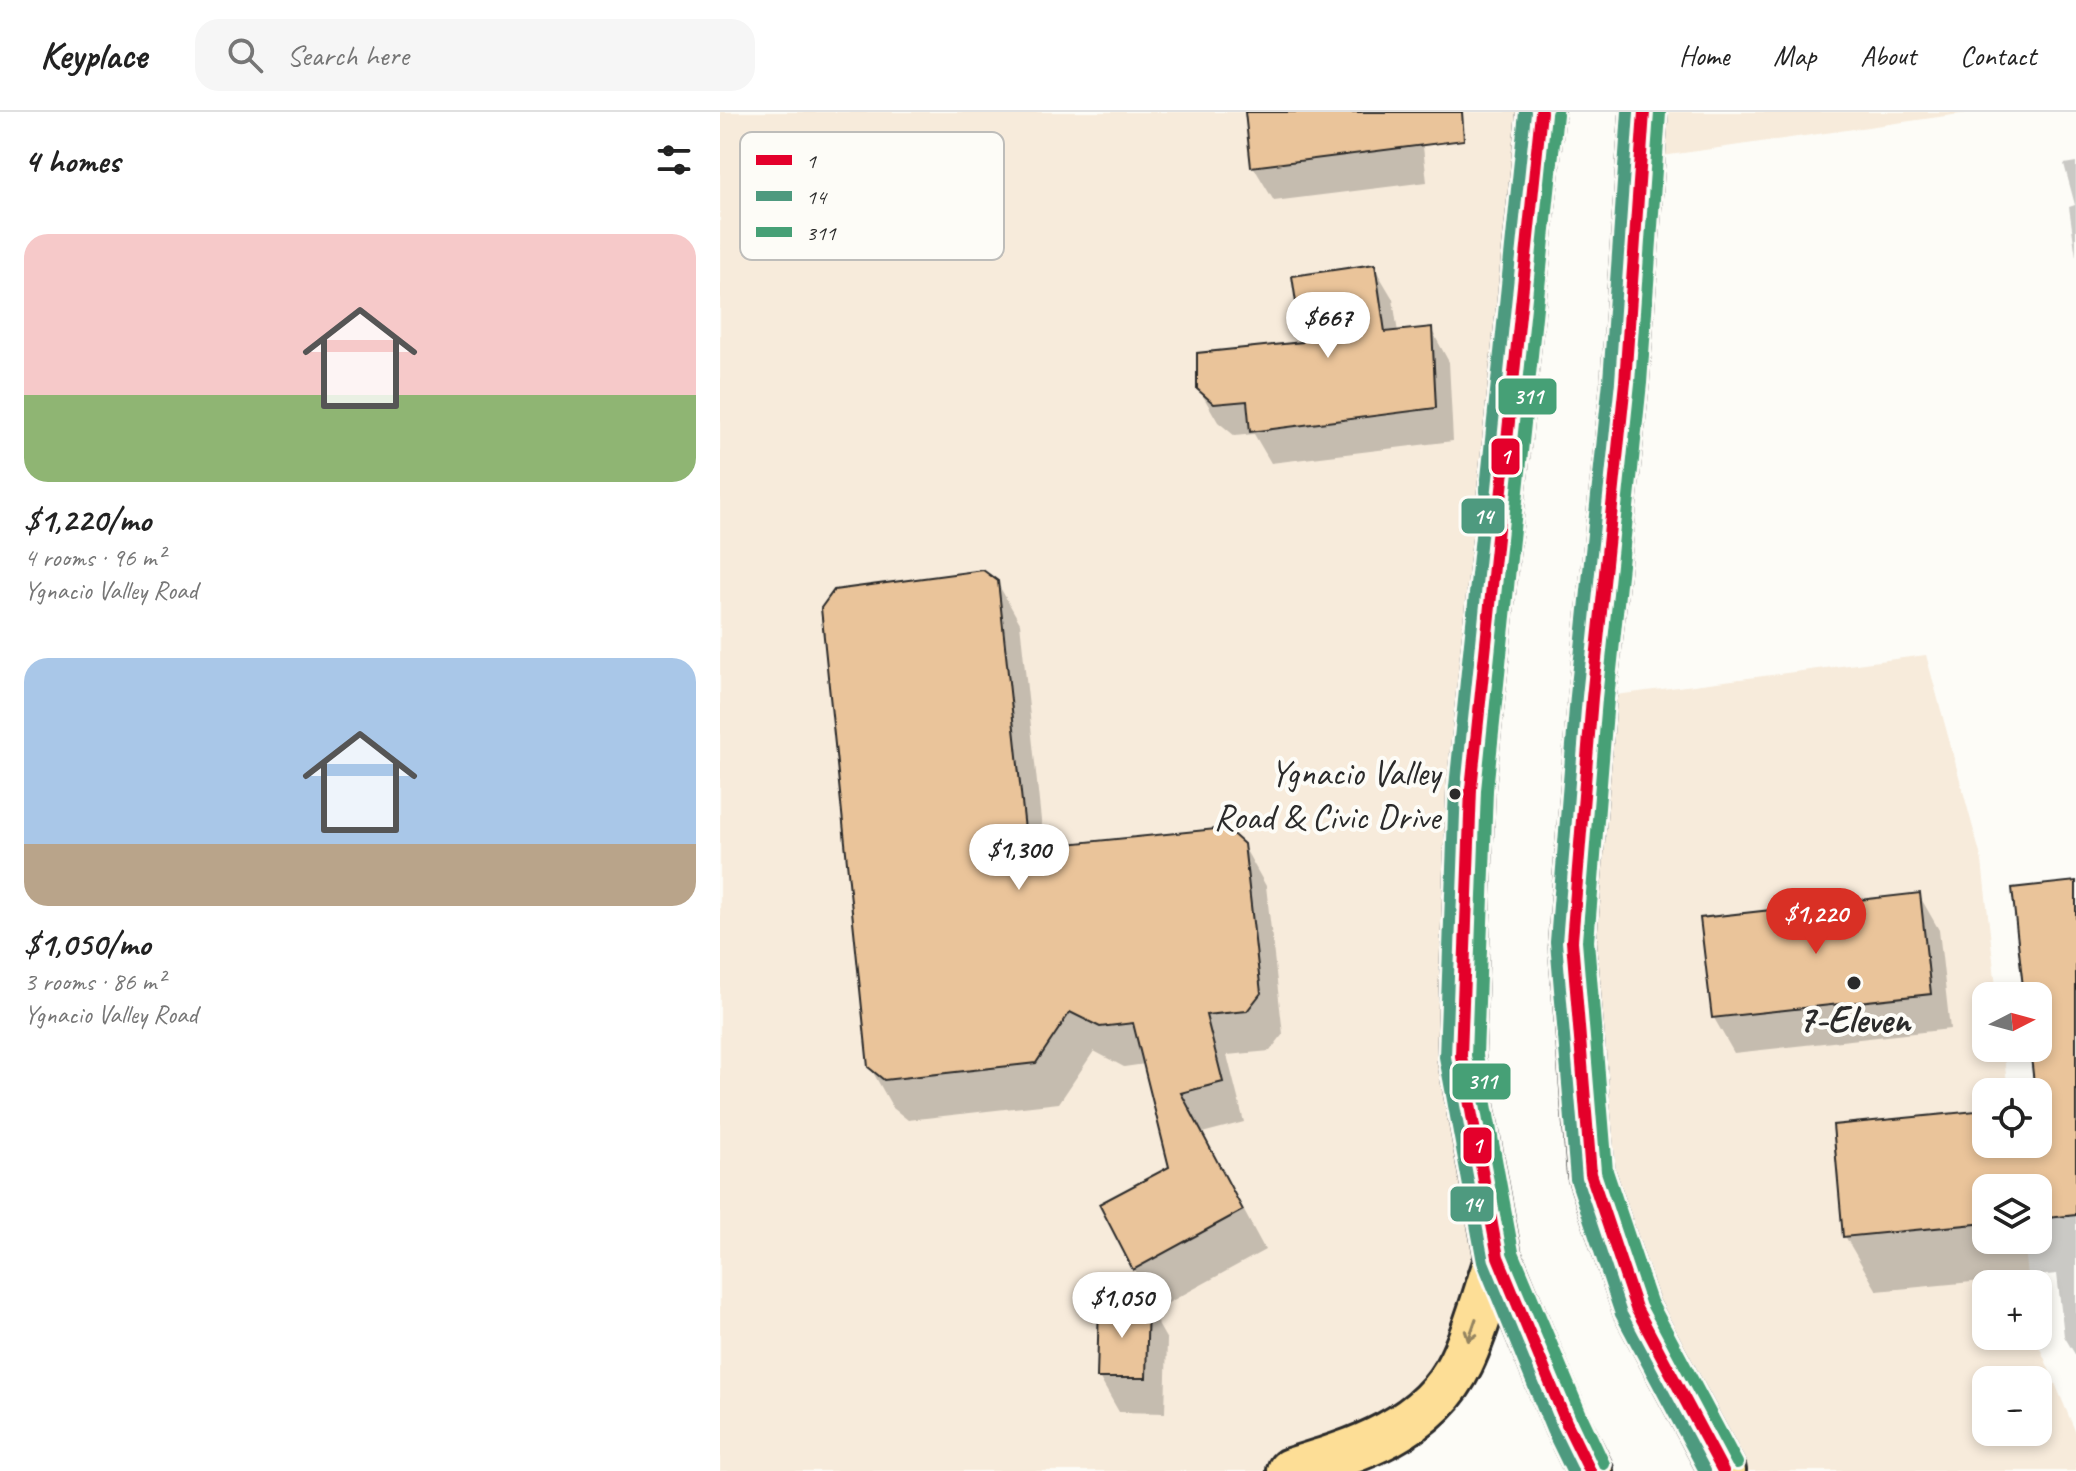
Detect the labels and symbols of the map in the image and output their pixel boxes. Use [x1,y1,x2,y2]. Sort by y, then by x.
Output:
legend [740,132,1004,260]
text: 1 [806,147,817,175]
text: 14 [806,183,828,211]
text: 311 [806,219,837,247]
pin: $667 [1281,292,1375,360]
line badge: 311 [1497,377,1558,416]
text: 311 [1513,383,1545,411]
line badge: 1 [1490,437,1521,476]
text: 1 [1500,443,1512,471]
line badge: 14 [1460,497,1506,535]
text: 14 [1473,503,1496,531]
place label: Ygnacio Valley Road & Civic Drive [1214,750,1443,840]
marker: Ygnacio Valley Road & Civic Drive [1447,786,1463,802]
pin: $1,300 [954,824,1084,892]
pin: $1,220 [1751,888,1881,956]
marker: 7-Eleven [1845,974,1863,992]
north arrow [1972,982,2052,1062]
place label: 7-Eleven [1798,996,1912,1043]
line badge: 311 [1451,1062,1512,1101]
text: 311 [1467,1068,1499,1096]
line badge: 1 [1462,1126,1493,1165]
text: 1 [1472,1132,1484,1160]
line badge: 14 [1449,1185,1495,1223]
text: 14 [1462,1191,1485,1219]
pin: $1,050 [1057,1272,1187,1340]
one-way arrow [1464,1318,1479,1343]

